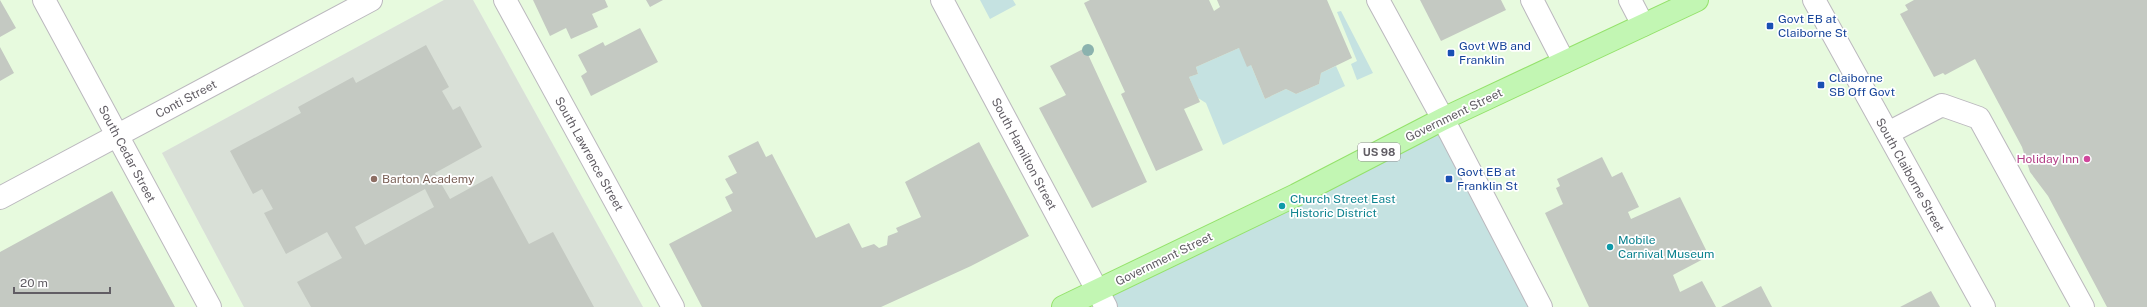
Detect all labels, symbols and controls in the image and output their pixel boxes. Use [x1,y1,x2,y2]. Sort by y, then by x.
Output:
place label: Govt EB at Claiborne St [1778,12,1848,40]
marker: Govt EB at Claiborne St [1765,21,1775,31]
place label: Govt WB and Franklin [1459,39,1531,67]
marker: Govt WB and Franklin [1446,48,1456,58]
place label: Claiborne SB Off Govt [1829,71,1895,99]
street label: Conti Street [153,77,219,121]
marker: Claiborne SB Off Govt [1816,80,1826,90]
street label: Government Street [1403,85,1505,145]
street label: South Lawrence Street [552,95,626,214]
street label: South Hamilton Street [989,96,1060,213]
street label: South Cedar Street [96,103,159,205]
street label: South Claiborne Street [1873,116,1947,235]
road number: US 98 [1358,143,1400,161]
place label: Holiday Inn [2016,152,2079,166]
marker: Holiday Inn [2082,154,2092,164]
place label: Govt EB at Franklin St [1457,165,1518,193]
place label: Barton Academy [382,172,475,186]
marker: Barton Academy [369,174,379,184]
marker: Govt EB at Franklin St [1444,174,1454,184]
place label: Church Street East Historic District [1290,192,1396,220]
marker: Church Street East Historic District [1277,201,1287,211]
street label: Government Street [1113,229,1215,289]
place label: Mobile Carnival Museum [1618,233,1714,261]
marker: Mobile Carnival Museum [1605,242,1615,252]
scale bar [14,269,110,295]
text: 20 m [20,276,48,290]

